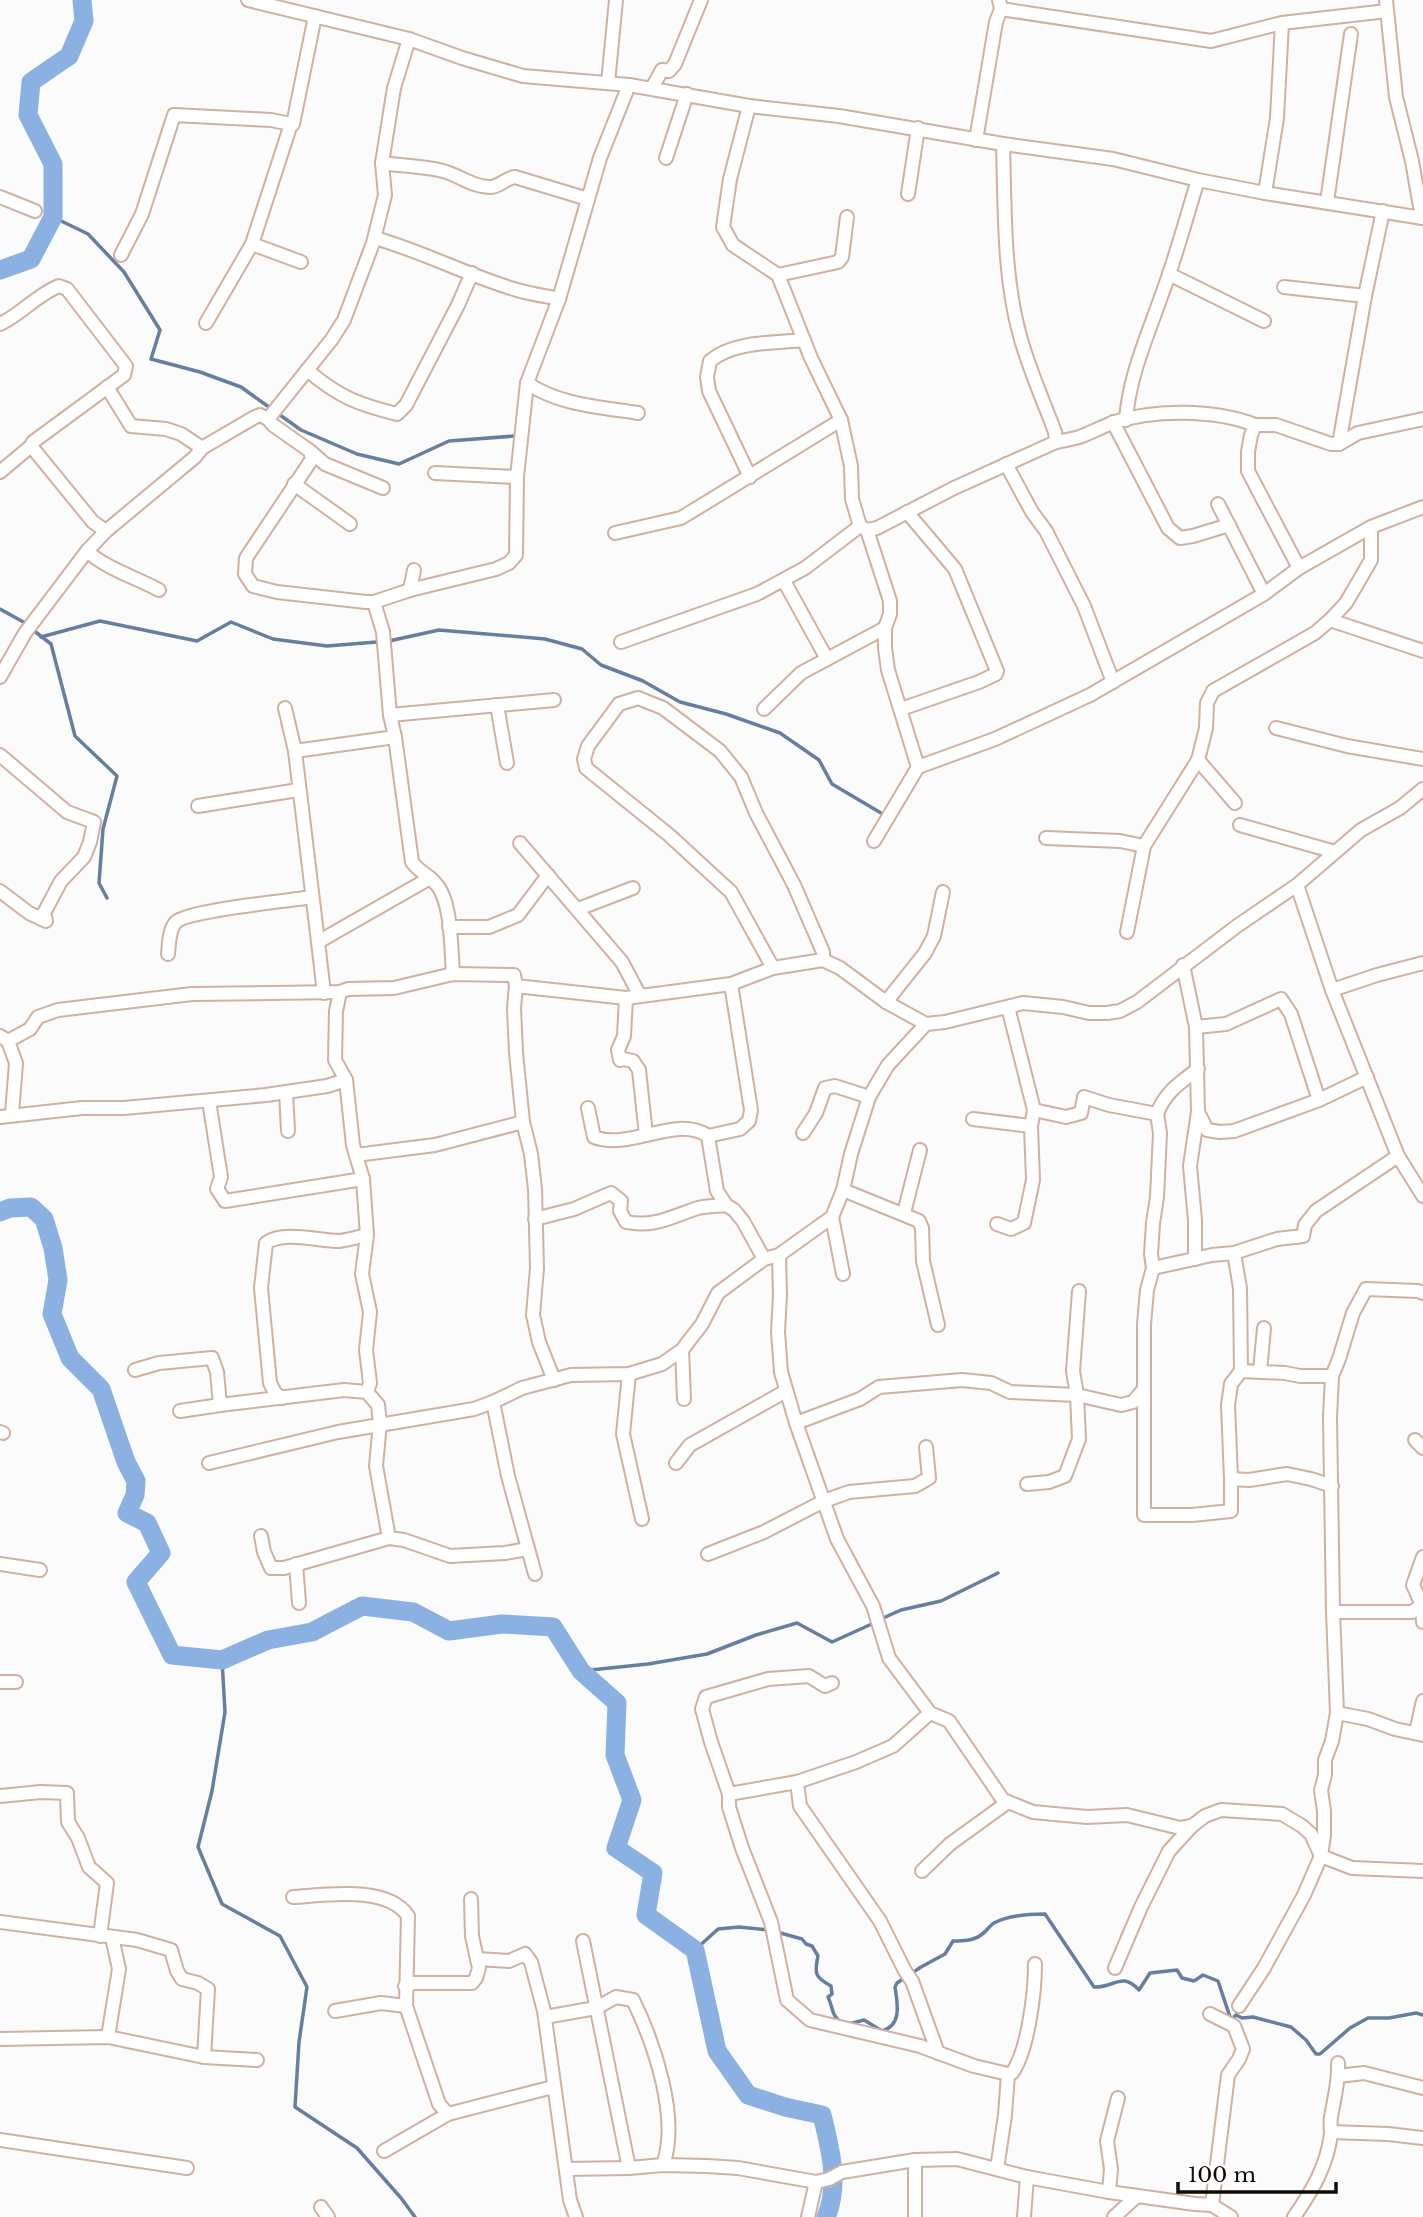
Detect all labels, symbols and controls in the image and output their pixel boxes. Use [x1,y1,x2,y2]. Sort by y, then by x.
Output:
scale bar [1178,2150,1336,2194]
text: 100 m [1188,2162,1256,2188]

